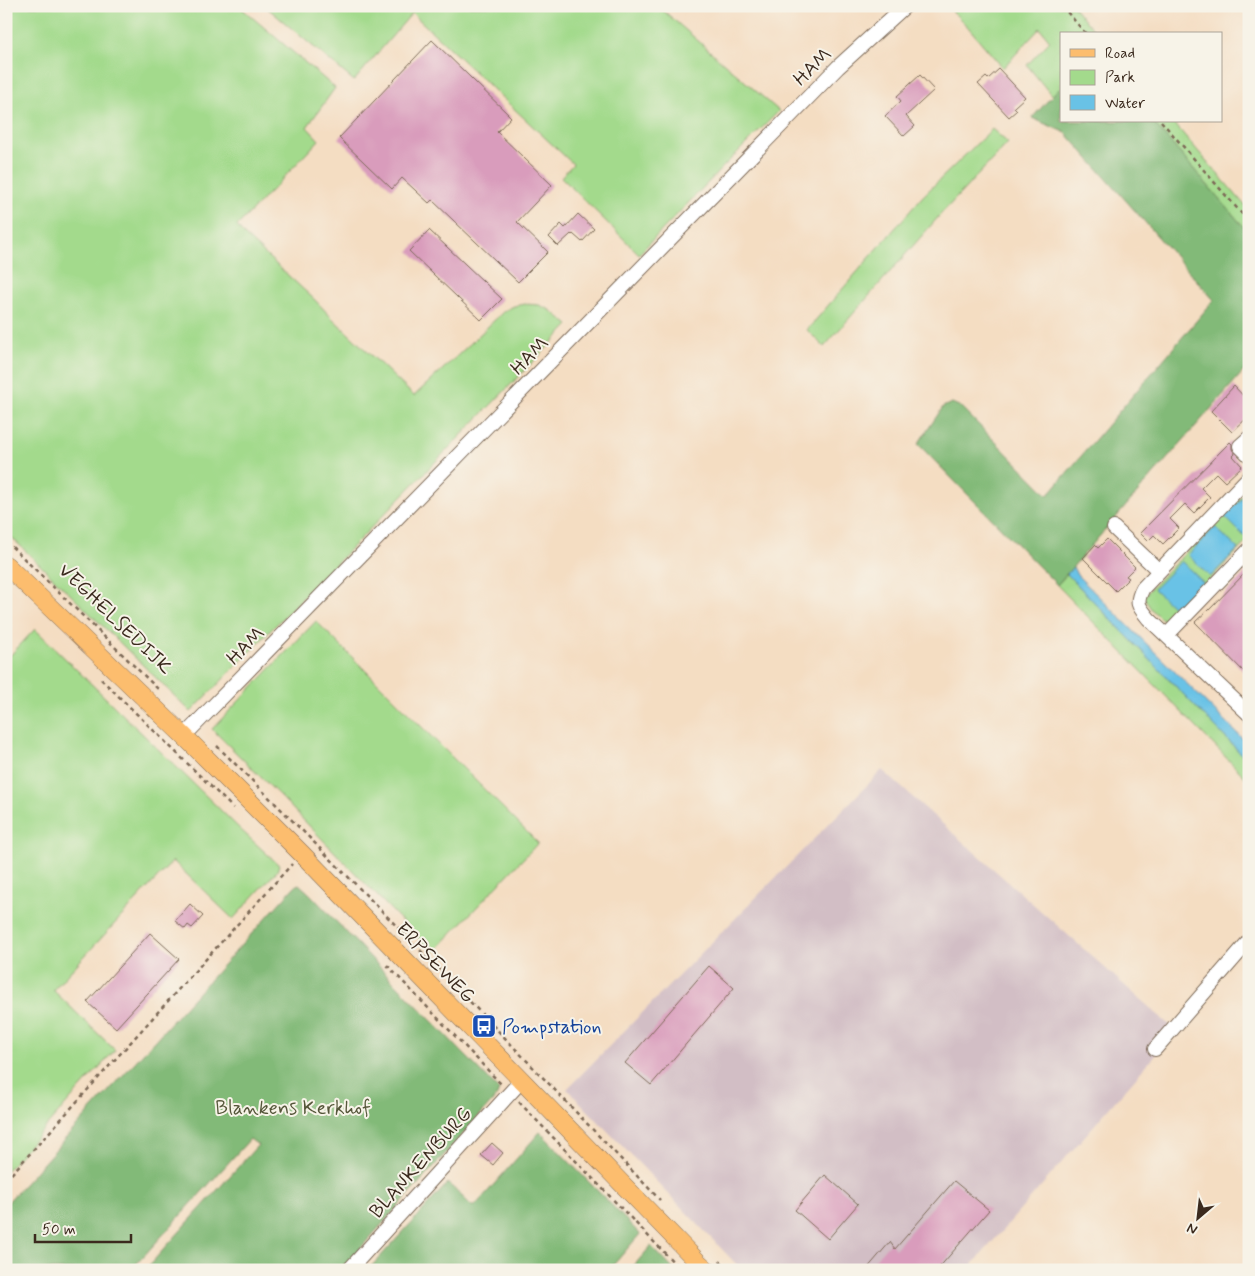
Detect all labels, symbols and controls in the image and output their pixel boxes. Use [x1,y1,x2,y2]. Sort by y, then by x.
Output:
legend [1060,32,1222,122]
street label: HAM [788,42,838,92]
text: Road [1105,44,1135,64]
text: Park [1105,68,1135,88]
text: Water [1105,94,1145,114]
street label: HAM [505,331,555,382]
street label: VEGHELSEDIJK [52,557,178,681]
street label: HAM [221,621,271,672]
street label: ERPSEWEG [389,916,481,1010]
bus stop icon: Pompstation [471,1013,497,1039]
place label: Pompstation [502,1014,602,1041]
park label: Blankens Kerkhof [215,1095,371,1122]
street label: BLANKENBURG [364,1101,478,1225]
north arrow [1172,1194,1222,1244]
scale bar [35,1211,131,1243]
text: N [1184,1218,1201,1239]
text: 50 m [42,1220,76,1240]

